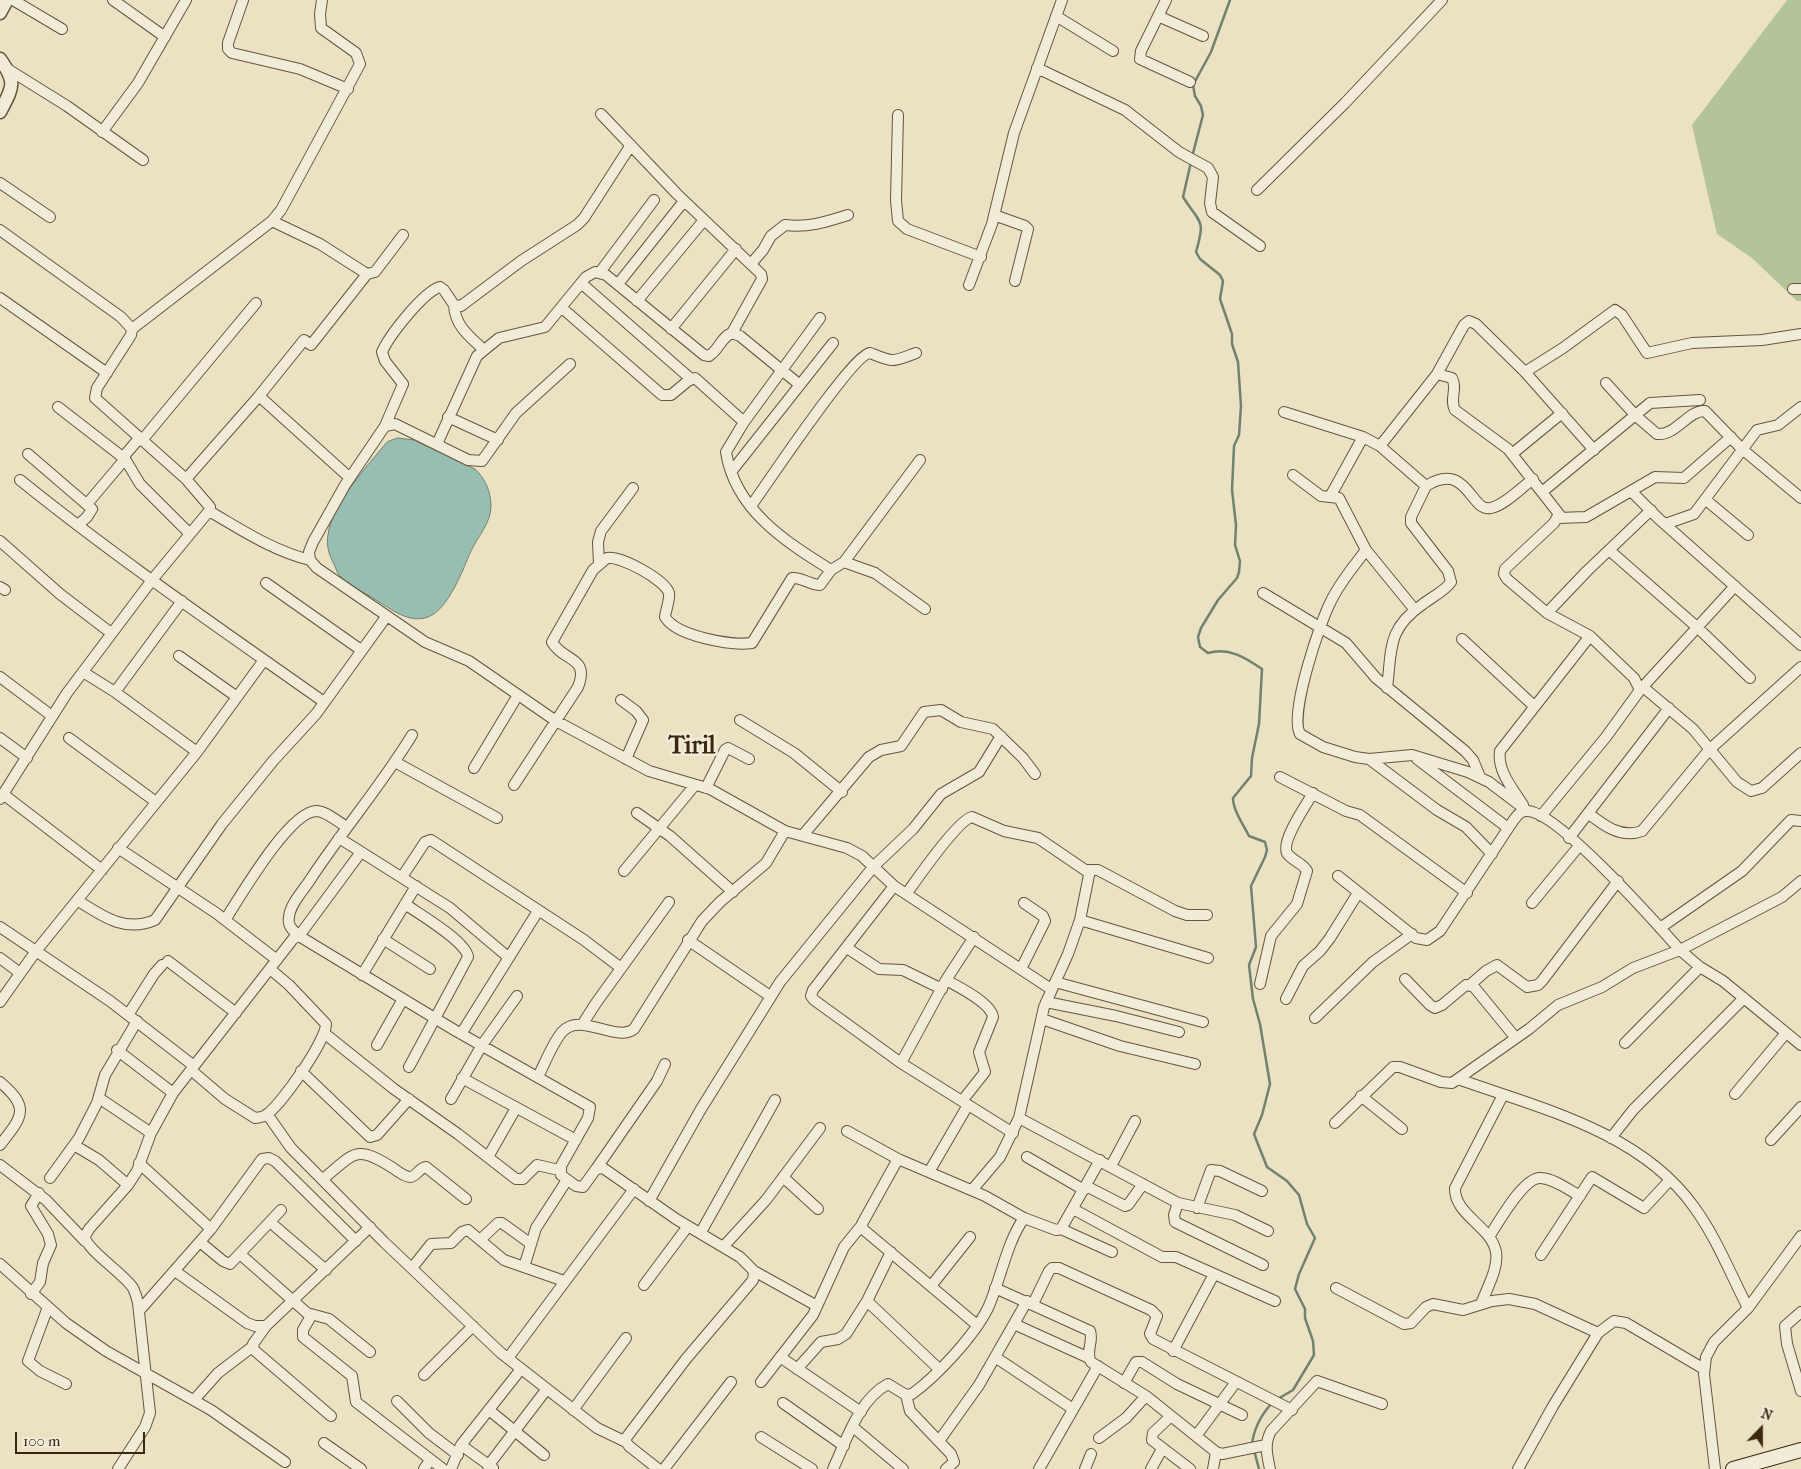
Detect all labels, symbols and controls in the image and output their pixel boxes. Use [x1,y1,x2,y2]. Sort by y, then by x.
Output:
district label: Tiril [669,733,715,761]
north arrow [1736,1404,1786,1454]
text: N [1759,1405,1775,1424]
scale bar [18,1422,148,1454]
text: 100 m [23,1432,61,1450]

